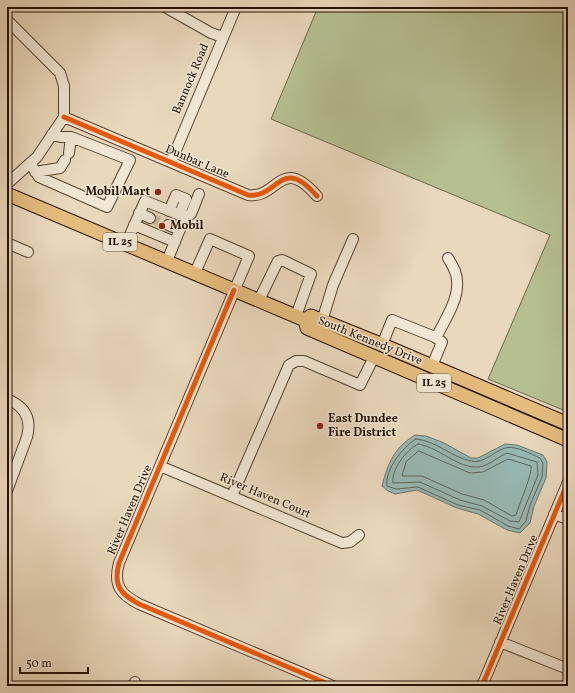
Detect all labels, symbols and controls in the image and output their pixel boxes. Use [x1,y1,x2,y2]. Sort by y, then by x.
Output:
street label: Bannock Road [169,41,213,117]
street label: Dunbar Lane [162,141,232,183]
place label: Mobil Mart [86,184,150,200]
marker: Mobil Mart [153,187,163,197]
place label: Mobil [170,218,204,234]
marker: Mobil [157,221,167,231]
road number: IL 25 [103,233,137,251]
street label: South Kennedy Drive [315,313,425,369]
road number: IL 25 [417,374,451,392]
place label: East Dundee Fire District [328,411,398,441]
marker: East Dundee Fire District [315,421,325,431]
street label: River Haven Drive [104,462,156,558]
street label: River Haven Court [217,470,313,522]
street label: River Haven Drive [490,532,542,628]
scale bar [20,649,88,675]
text: 50 m [26,656,52,672]

